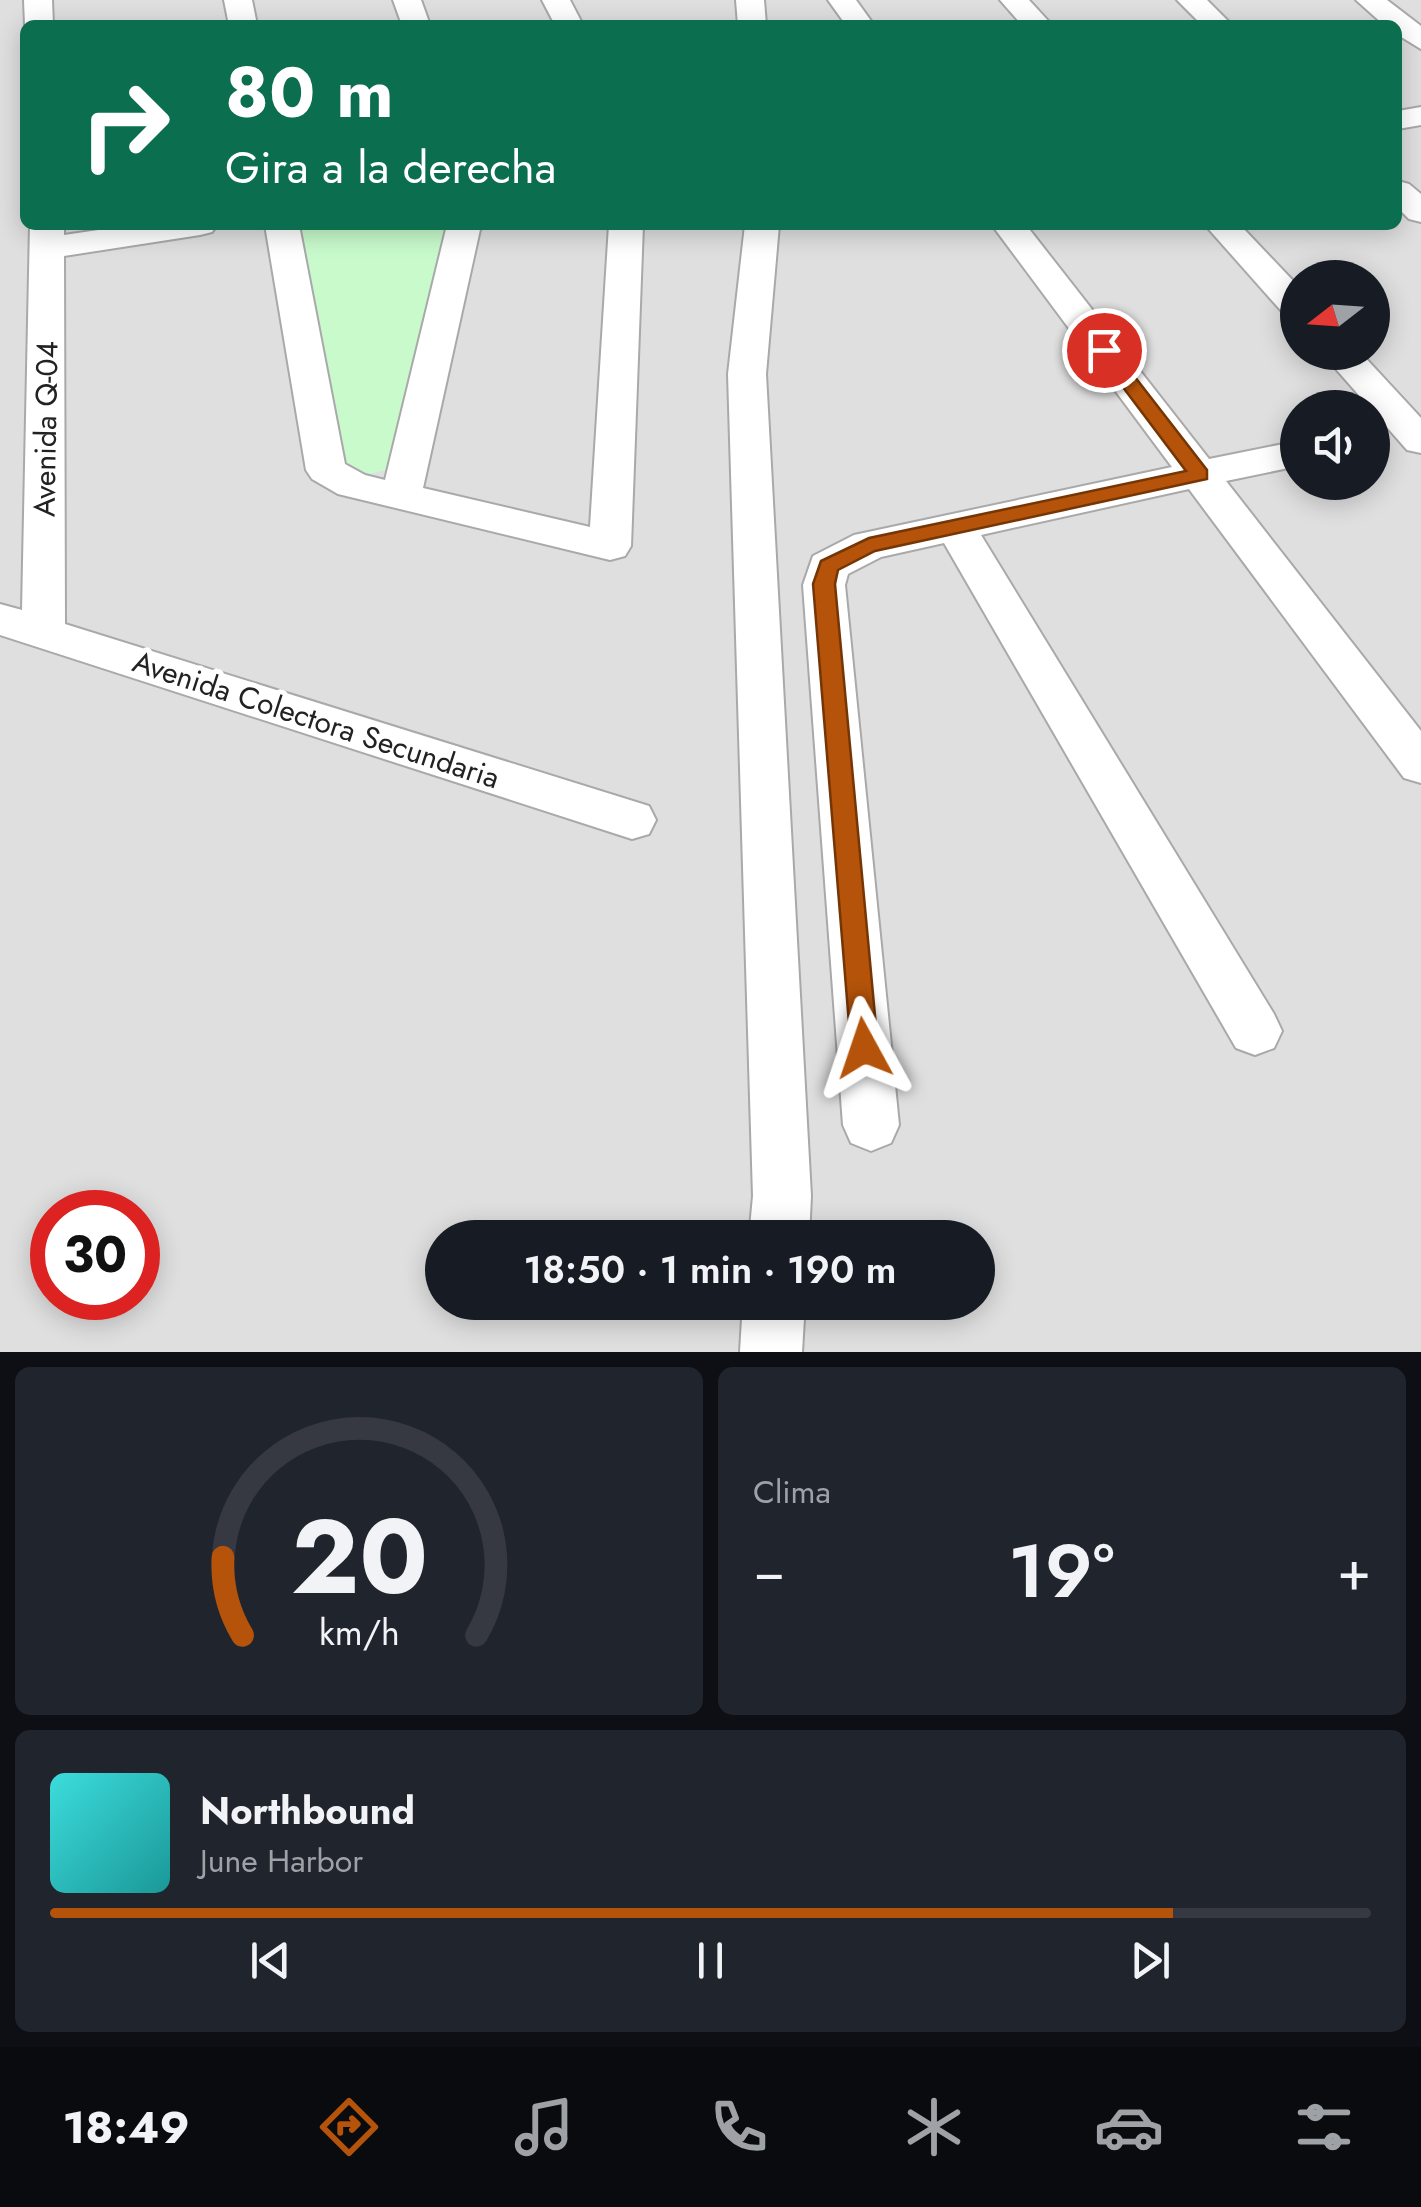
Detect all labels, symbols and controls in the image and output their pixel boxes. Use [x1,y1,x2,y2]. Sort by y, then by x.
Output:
text: 80 m [225,42,394,143]
icon: right [60,60,190,190]
text: Gira a la derecha [225,135,556,200]
north arrow [1280,260,1390,370]
map controls [1280,260,1390,500]
pin [1062,308,1147,393]
icon: arrive [1077,323,1132,378]
street label: Avenida Q-04 [22,341,69,517]
button: sound [1280,390,1390,500]
street label: Avenida Colectora Secundaria [127,640,505,799]
position arrow [812,996,916,1100]
speed limit sign: 30 [30,1190,160,1320]
text: 18:50 · 1 min · 190 m [524,1242,896,1297]
text: Clima [753,1469,831,1515]
text: 20 [290,1482,428,1632]
text: 19° [1008,1517,1115,1625]
text: − [753,1531,785,1611]
text: + [1337,1531,1371,1611]
text: km/h [319,1607,399,1658]
text: Northbound [200,1783,415,1838]
text: June Harbor [200,1838,363,1884]
icon: previous [243,1933,298,1988]
icon: pause [683,1933,738,1988]
icon: next [1123,1933,1178,1988]
icon: directions [314,2092,384,2162]
icon: music [509,2092,579,2162]
icon: phone [704,2092,774,2162]
icon: climate [899,2092,969,2162]
icon: car [1094,2092,1164,2162]
icon: filters [1289,2092,1359,2162]
text: 18:49 [62,2095,190,2160]

